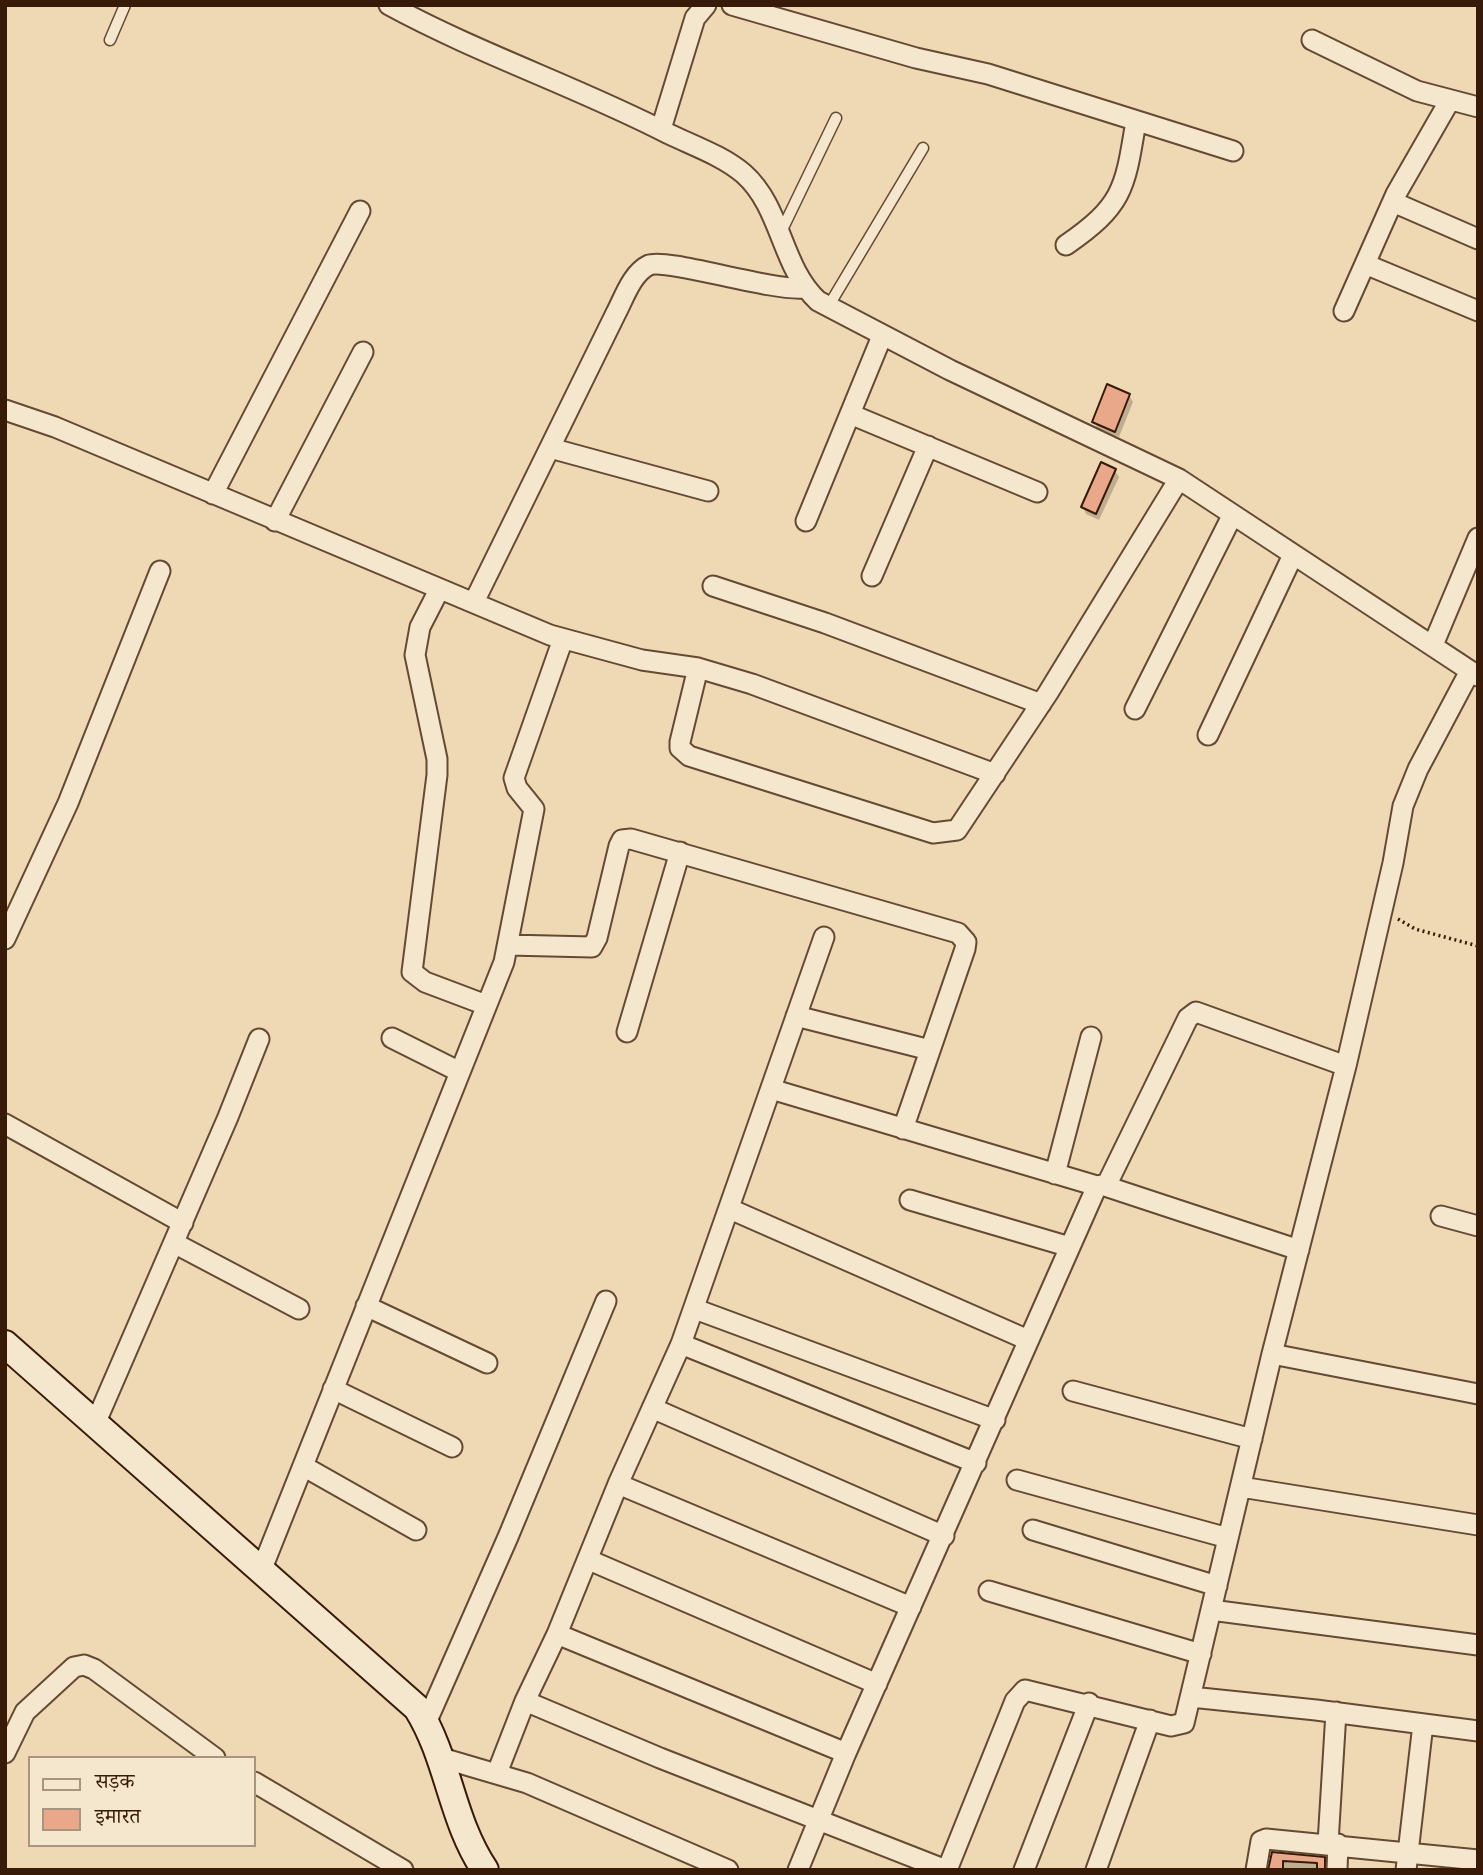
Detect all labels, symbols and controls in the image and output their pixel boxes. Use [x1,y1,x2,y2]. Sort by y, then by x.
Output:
legend [28,1756,256,1847]
text: सड़क [95,1768,134,1793]
text: इमारत [95,1803,141,1828]

